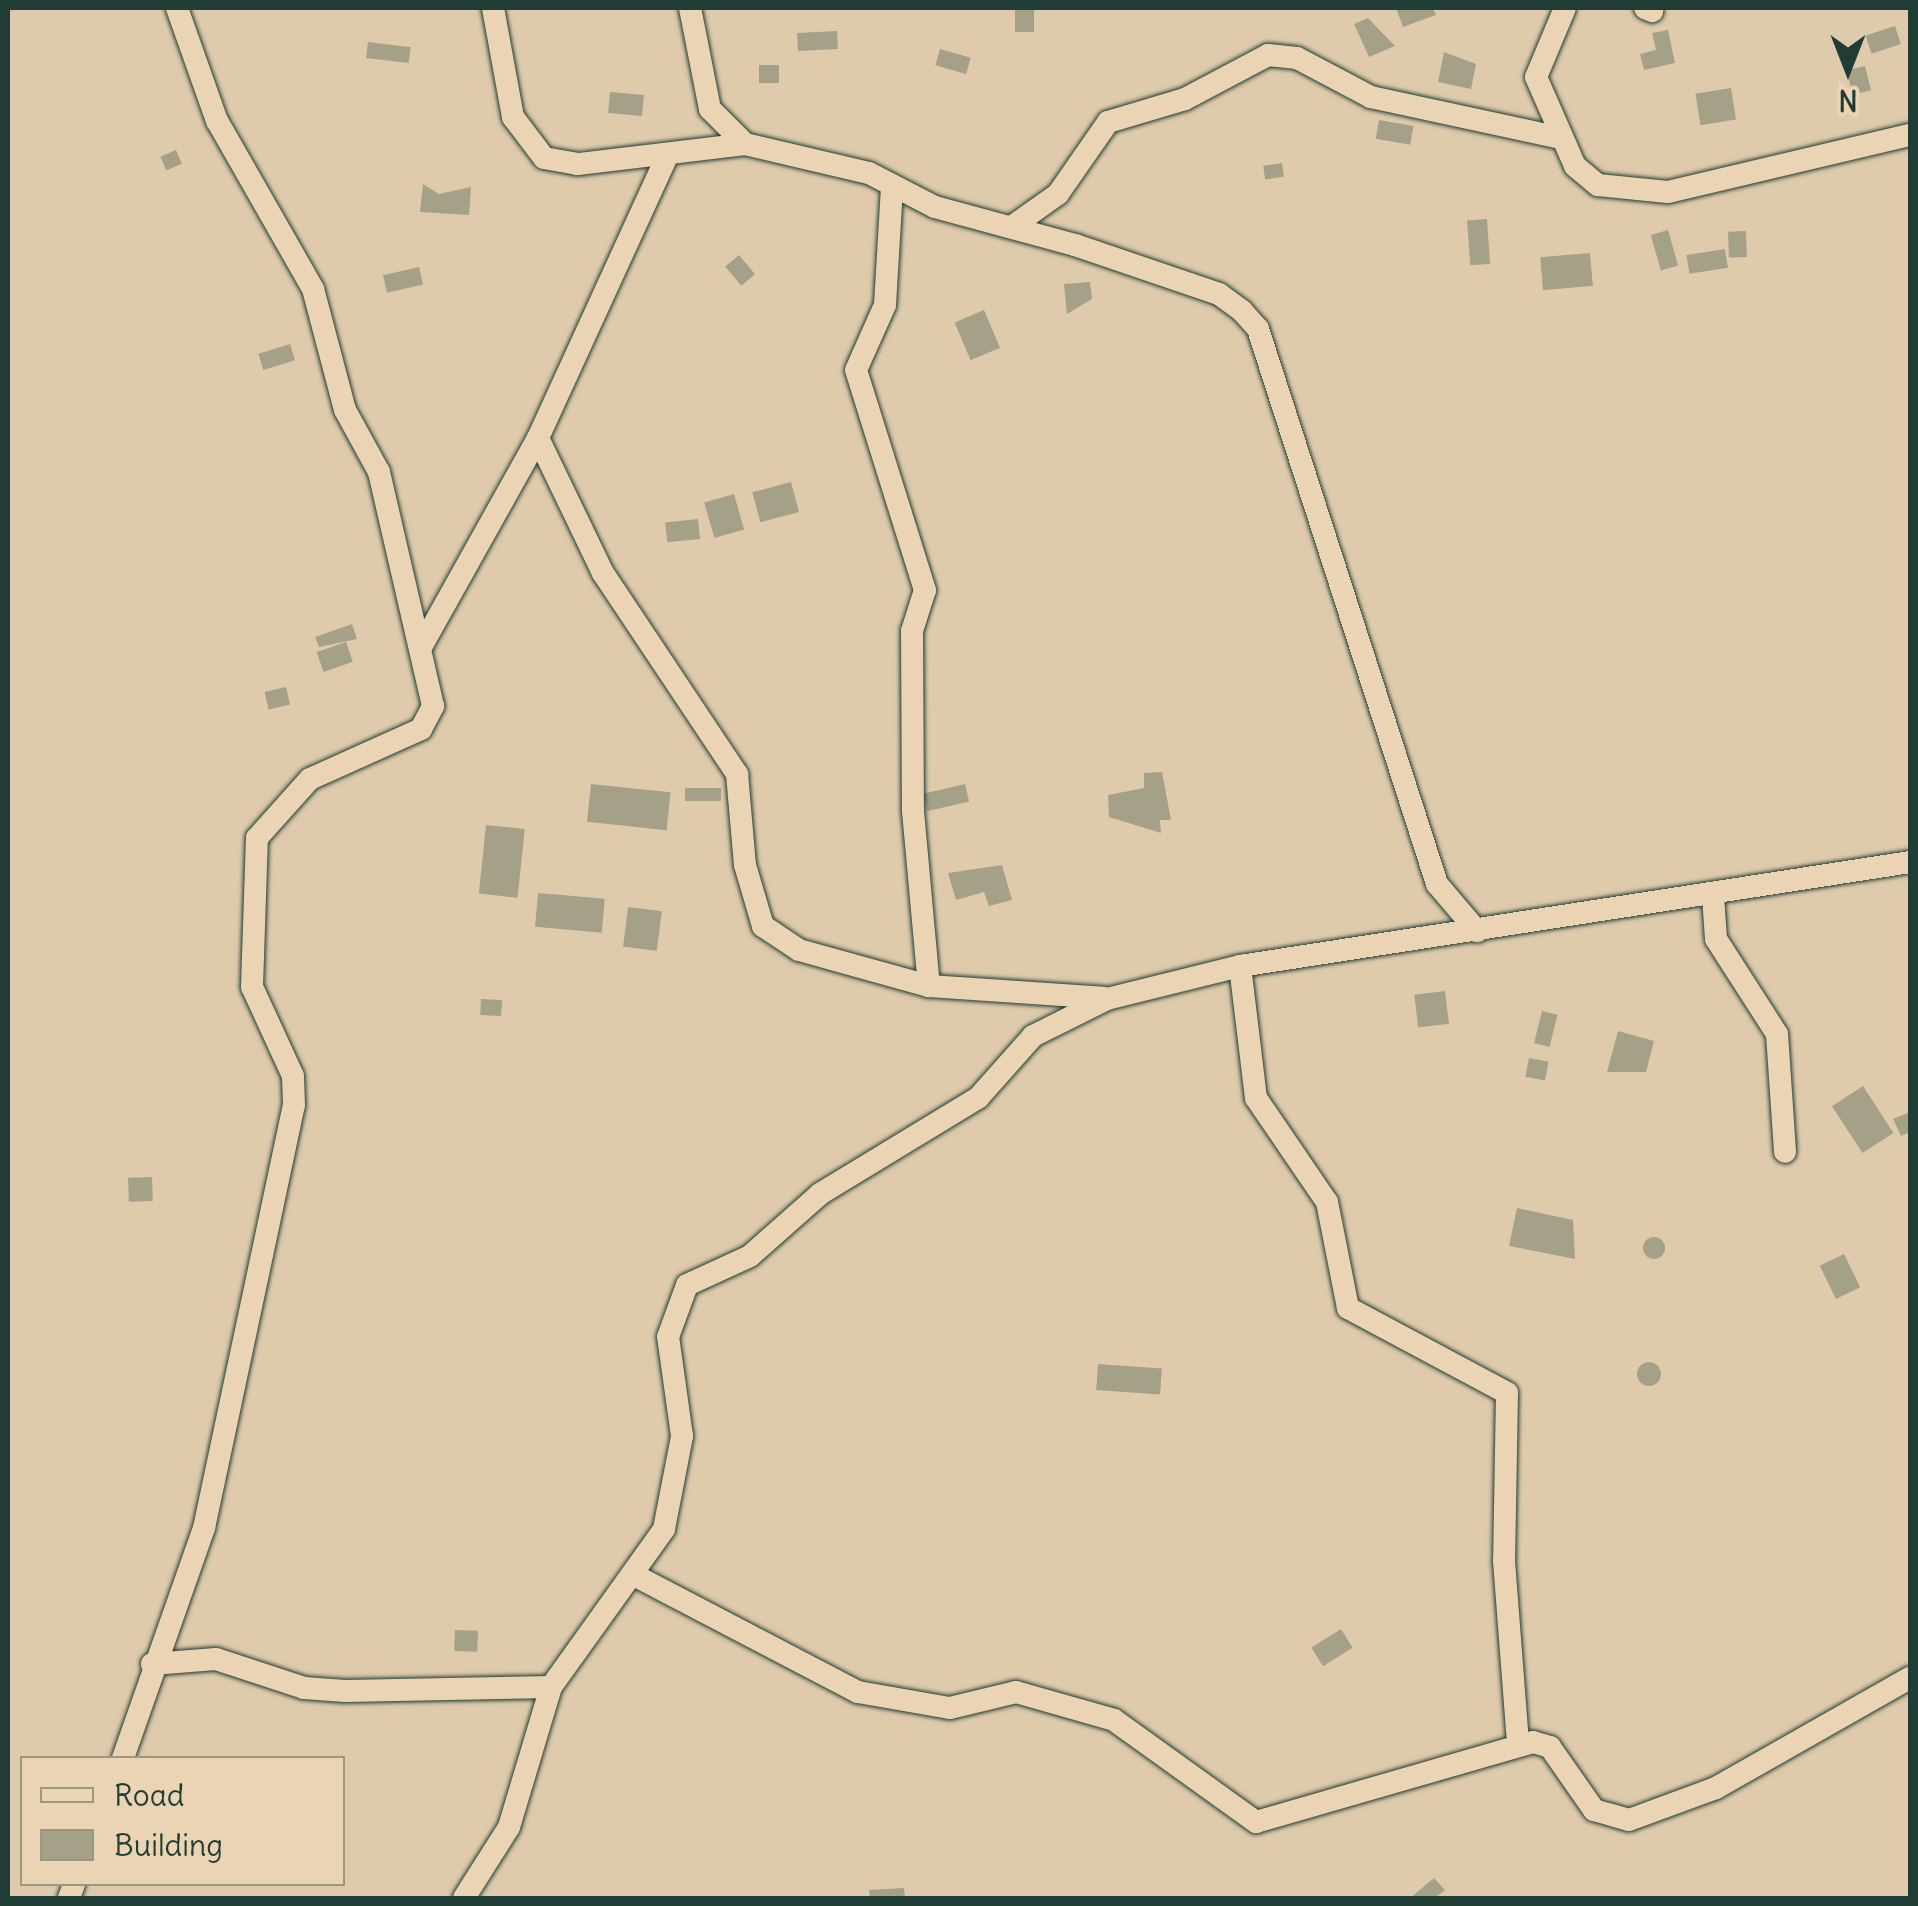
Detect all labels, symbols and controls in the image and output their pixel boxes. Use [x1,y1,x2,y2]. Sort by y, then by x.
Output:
north arrow [1798,20,1898,120]
text: N [1838,82,1858,118]
legend [20,1756,345,1886]
text: Road [114,1776,184,1814]
text: Building [114,1826,223,1864]

